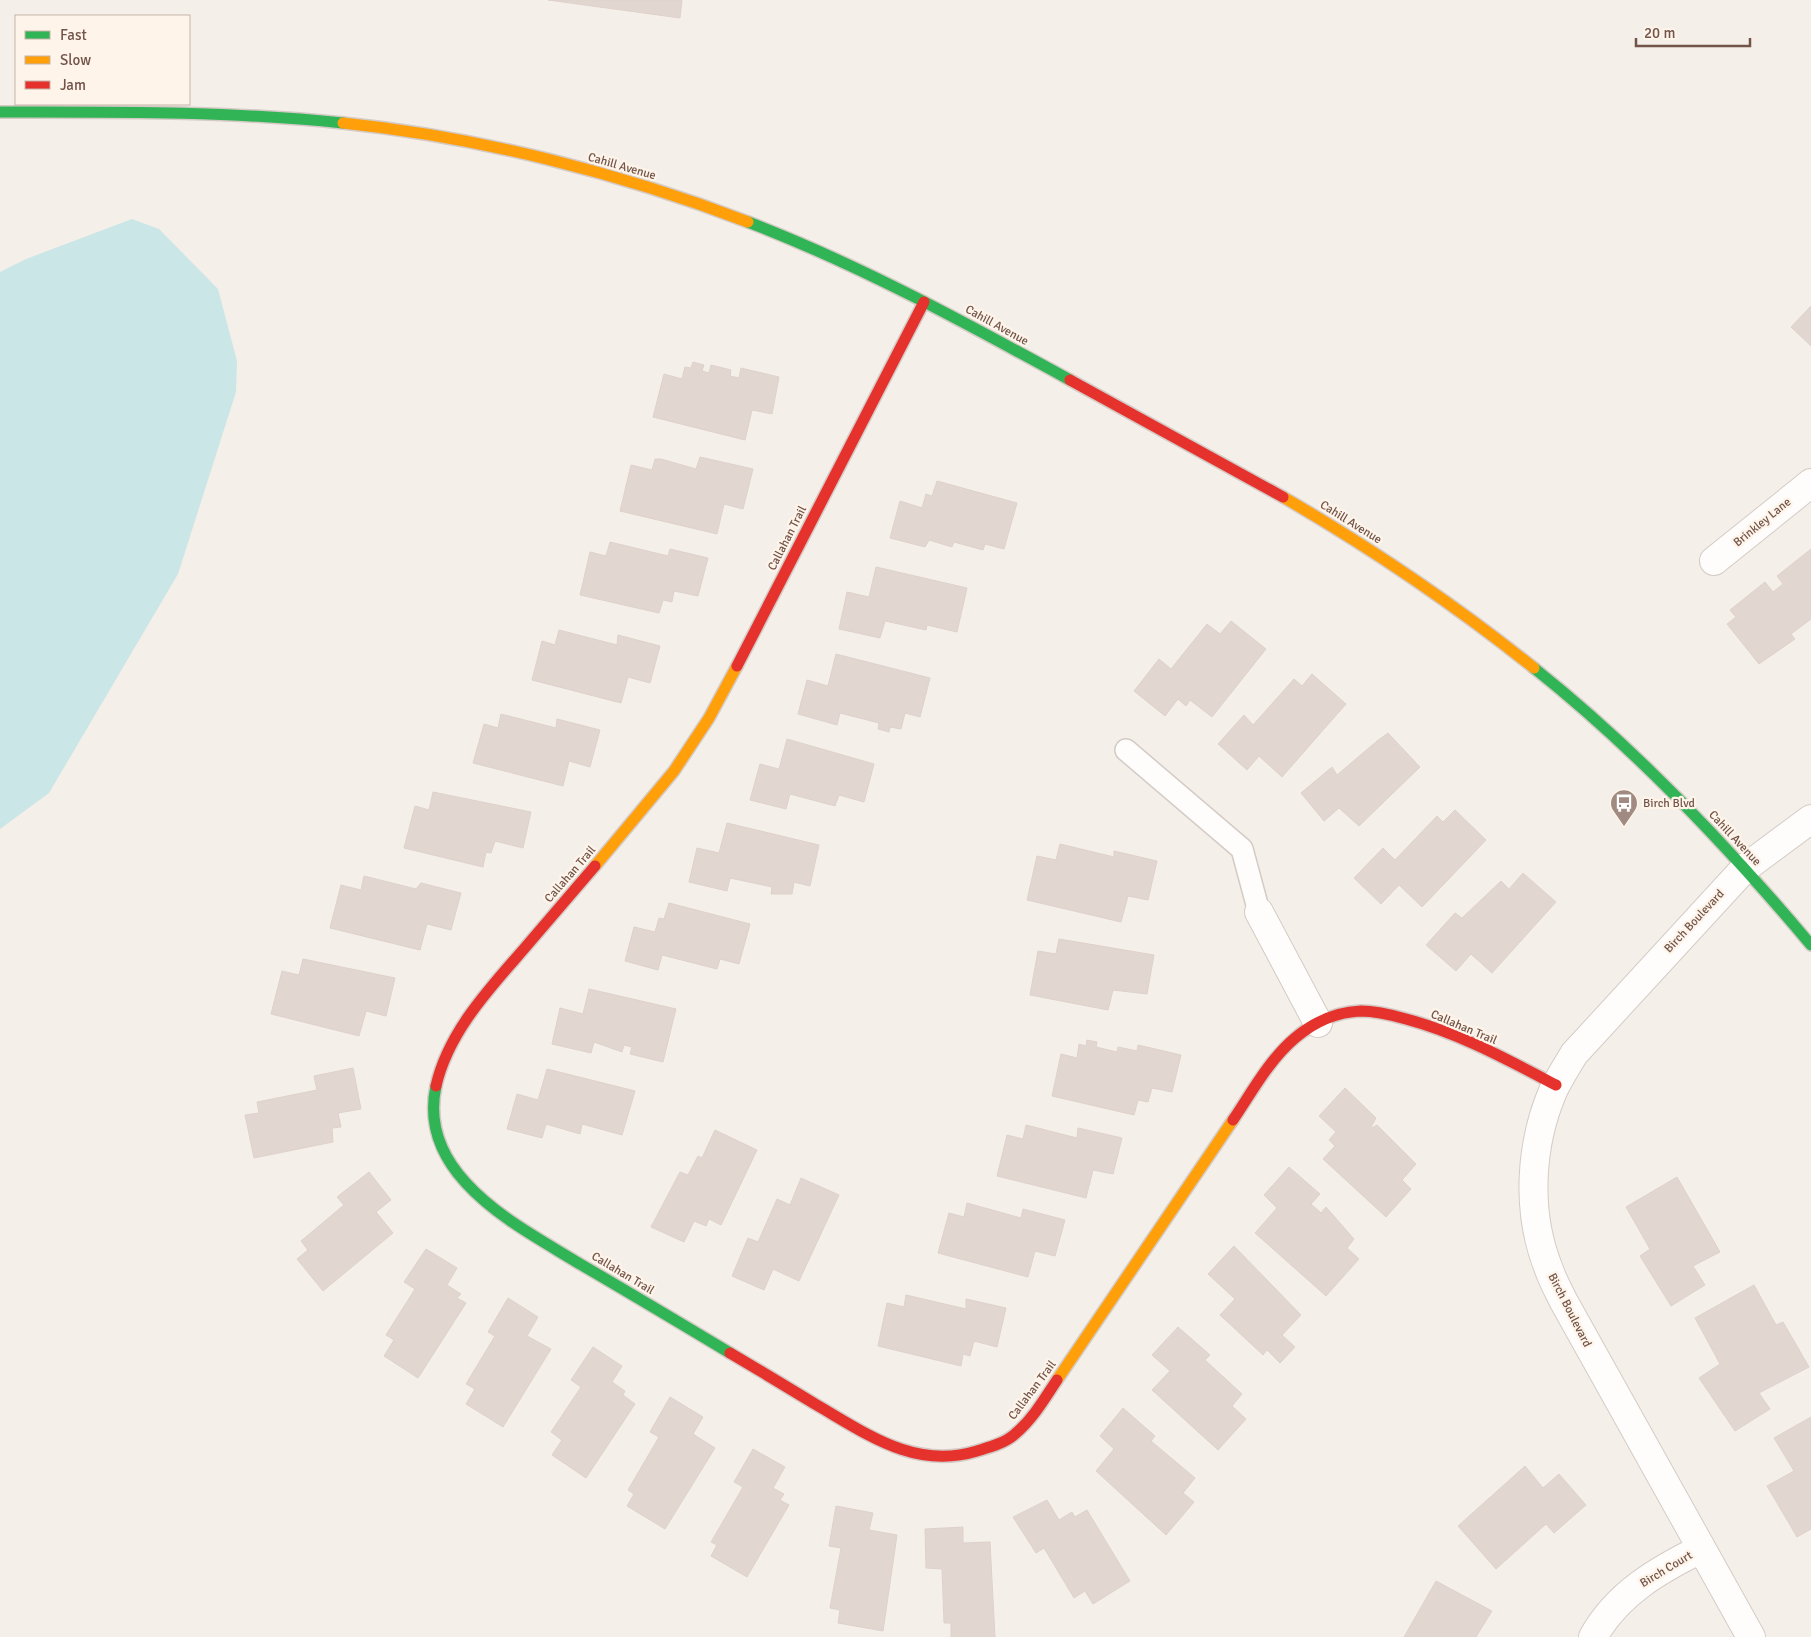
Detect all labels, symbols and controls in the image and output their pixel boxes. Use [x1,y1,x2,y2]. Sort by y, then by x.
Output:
legend [15,15,190,105]
scale bar [1636,15,1750,47]
text: 20 m [1644,24,1675,42]
text: Fast [60,26,87,44]
text: Slow [60,51,91,69]
text: Jam [60,76,86,94]
street label: Cahill Avenue [586,150,658,183]
street label: Cahill Avenue [962,302,1031,349]
street label: Brinkley Lane [1731,495,1794,550]
street label: Cahill Avenue [1317,497,1384,547]
street label: Callahan Trail [765,503,810,573]
bus stop icon: Birch Blvd [1609,788,1639,827]
place label: Birch Blvd [1643,796,1695,811]
street label: Cahill Avenue [1705,808,1764,869]
street label: Callahan Trail [542,842,600,906]
street label: Birch Boulevard [1661,887,1727,956]
street label: Callahan Trail [1428,1007,1500,1048]
street label: Callahan Trail [589,1249,657,1298]
street label: Birch Boulevard [1544,1271,1595,1350]
street label: Callahan Trail [1005,1357,1060,1423]
street label: Birch Court [1637,1548,1695,1591]

